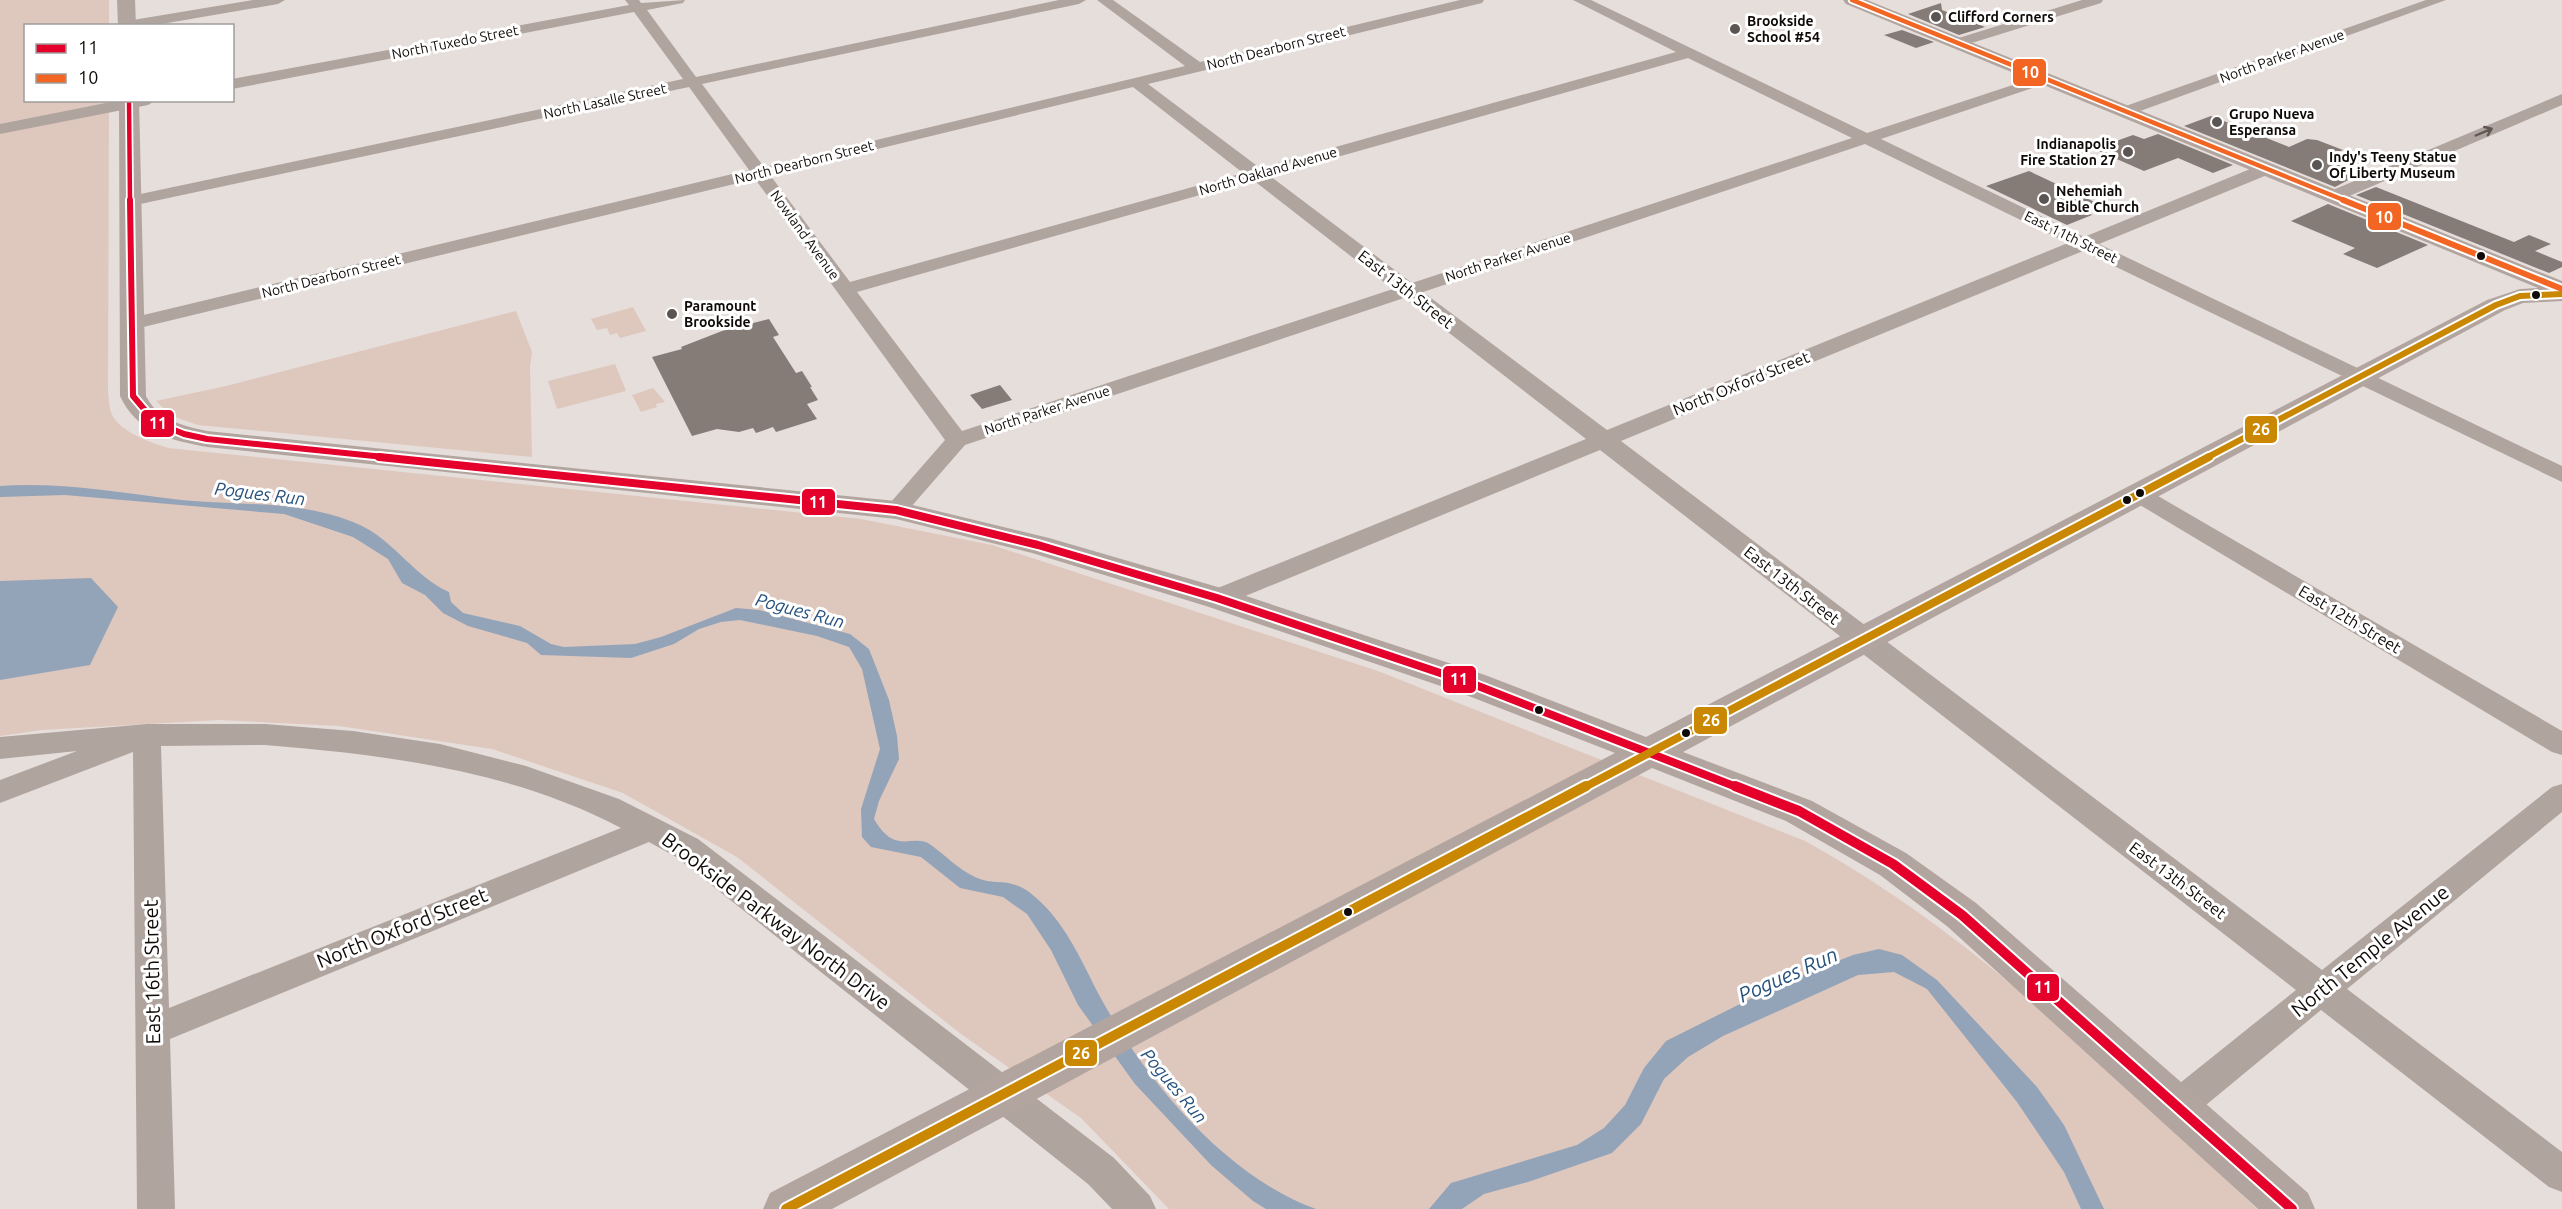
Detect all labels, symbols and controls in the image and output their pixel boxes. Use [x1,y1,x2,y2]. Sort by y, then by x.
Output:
place label: Clifford Corners [1948,9,2054,25]
marker: Clifford Corners [1929,10,1943,24]
place label: Brookside School #54 [1747,13,1820,45]
street label: North Tuxedo Street [390,22,520,62]
marker: Brookside School #54 [1728,22,1742,36]
street label: North Dearborn Street [1205,23,1347,73]
legend [24,24,234,102]
street label: North Parker Avenue [2218,26,2346,86]
text: 11 [78,37,98,57]
line badge: 10 [2012,58,2047,87]
text: 10 [2021,63,2039,81]
text: 10 [78,67,98,87]
street label: North Lasalle Street [542,80,668,122]
place label: Grupo Nueva Esperansa [2229,106,2314,138]
marker: Grupo Nueva Esperansa [2210,115,2224,129]
one-way arrow [2475,126,2493,137]
place label: Indianapolis Fire Station 27 [2020,136,2116,168]
street label: North Dearborn Street [733,137,875,187]
street label: North Oakland Avenue [1197,144,1339,198]
marker: Indianapolis Fire Station 27 [2121,145,2135,159]
place label: Indy's Teeny Statue Of Liberty Museum [2329,149,2457,181]
marker: Indy's Teeny Statue Of Liberty Museum [2310,158,2324,172]
place label: Nehemiah Bible Church [2056,183,2139,215]
street label: Nowland Avenue [767,187,843,283]
marker: Nehemiah Bible Church [2037,192,2051,206]
line badge: 10 [2367,202,2402,231]
street label: East 11th Street [2022,208,2121,267]
text: 10 [2375,208,2393,226]
street label: North Parker Avenue [1443,229,1573,285]
street label: East 13th Street [1355,246,1458,332]
unlabelled marker [2475,250,2487,262]
street label: North Dearborn Street [260,251,402,301]
unlabelled marker [2530,289,2542,301]
place label: Paramount Brookside [684,298,756,330]
marker: Paramount Brookside [665,307,679,321]
street label: North Oxford Street [1670,347,1813,419]
street label: North Parker Avenue [982,382,1112,438]
line badge: 11 [140,409,175,438]
text: 11 [149,414,167,432]
line badge: 26 [2244,415,2278,444]
text: 26 [2252,420,2270,438]
water label: Pogues Run [214,478,307,508]
unlabelled marker [2134,487,2146,499]
line badge: 11 [801,488,836,516]
text: 11 [809,493,827,511]
unlabelled marker [2121,494,2133,506]
street label: East 13th Street [1741,542,1844,628]
street label: East 12th Street [2296,581,2405,657]
water label: Pogues Run [754,589,847,631]
line badge: 11 [1442,665,1477,694]
text: 11 [1450,670,1468,688]
unlabelled marker [1533,704,1545,716]
line badge: 26 [1693,706,1728,735]
text: 26 [1702,711,1720,729]
unlabelled marker [1680,727,1692,739]
street label: Brookside Parkway North Drive [658,827,895,1014]
street label: East 13th Street [2126,838,2230,922]
street label: North Temple Avenue [2286,880,2453,1021]
street label: North Oxford Street [313,883,491,972]
street label: East 16th Street [139,899,164,1045]
unlabelled marker [1342,906,1354,918]
water label: Pogues Run [1734,941,1841,1007]
line badge: 11 [2026,973,2060,1002]
text: 11 [2034,978,2052,996]
line badge: 26 [1064,1039,1098,1067]
text: 26 [1072,1044,1090,1062]
water label: Pogues Run [1138,1044,1212,1127]

